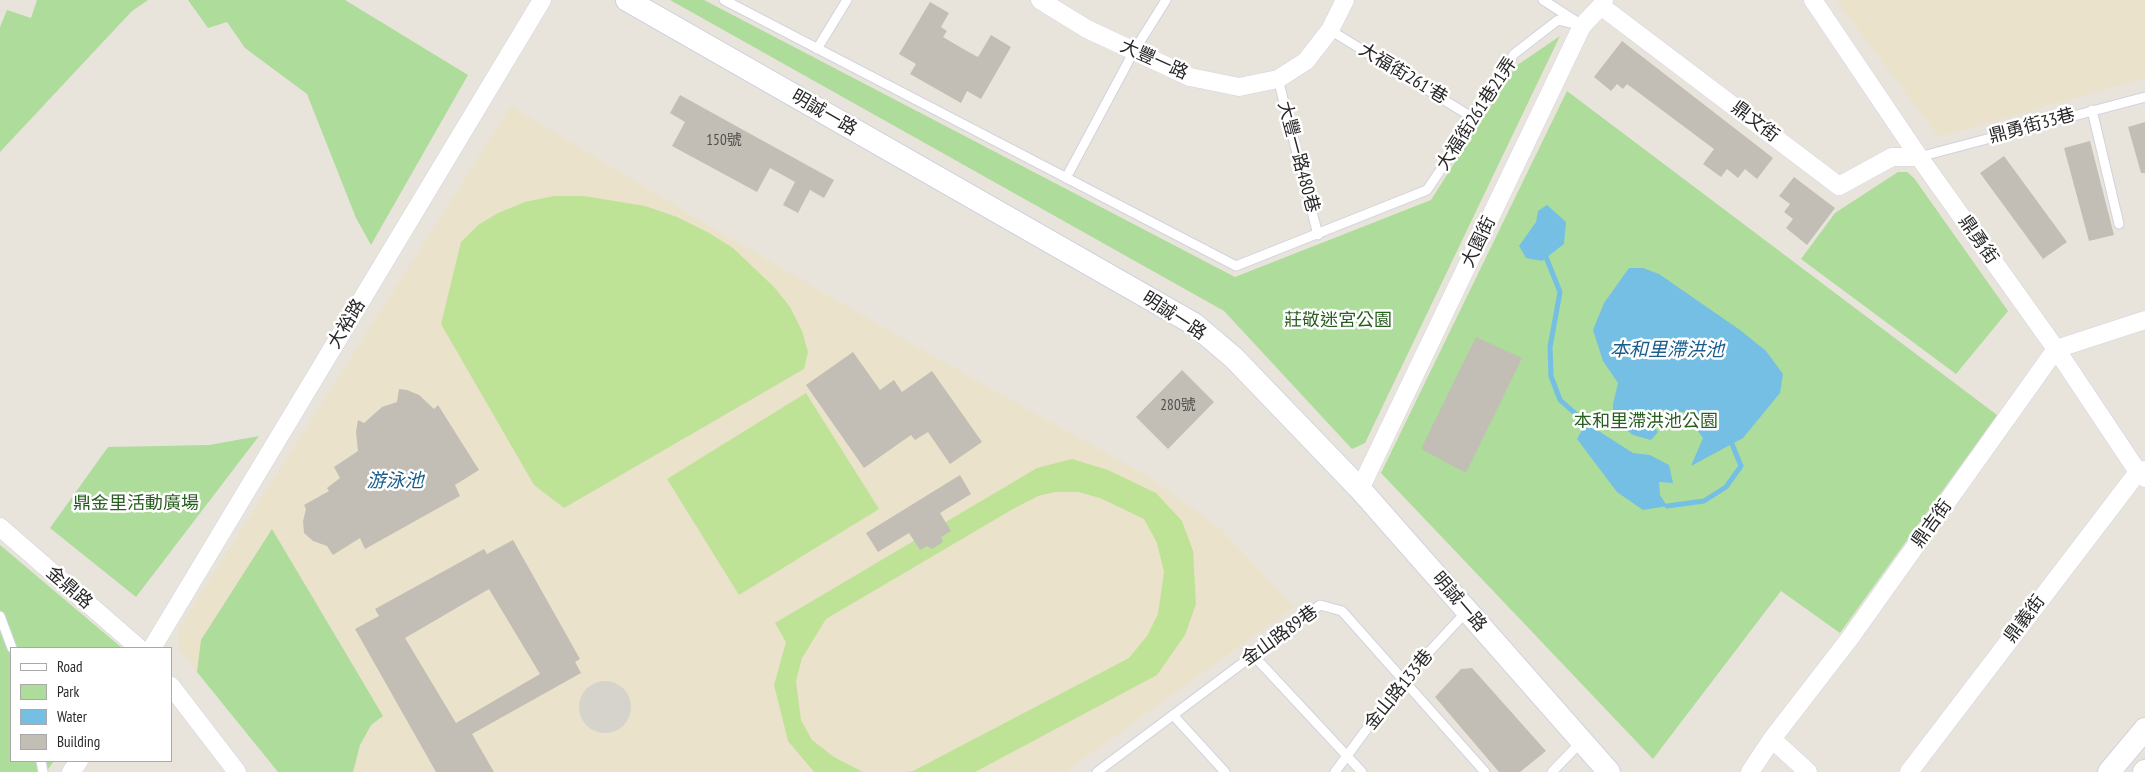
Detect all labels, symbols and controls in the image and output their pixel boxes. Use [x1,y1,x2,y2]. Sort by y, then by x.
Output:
street label: 大豐一路 [1117,35,1191,85]
street label: 大福街261'巷 [1355,39,1451,109]
street label: 大福街261巷21弄 [1432,53,1522,175]
street label: 明誠一路 [787,86,861,140]
street label: 鼎文街 [1727,97,1783,147]
street label: 大豐一路480巷 [1273,99,1323,215]
street label: 鼎勇街33巷 [1987,104,2077,148]
house number: 150號 [706,132,742,150]
street label: 鼎勇街 [1954,212,2002,268]
street label: 大園街 [1457,213,1501,271]
street label: 明誠一路 [1138,287,1210,345]
street label: 大裕路 [324,295,370,353]
park label: 莊敬迷宮公園 [1284,310,1392,332]
water label: 本和里滯洪池 [1610,340,1724,362]
house number: 280號 [1160,397,1196,415]
park label: 本和里滯洪池公園 [1574,411,1718,433]
water label: 游泳池 [367,471,423,493]
park label: 鼎金里活動廣場 [73,493,199,515]
street label: 鼎吉街 [1907,496,1957,552]
street label: 金鼎路 [42,562,96,614]
street label: 明誠一路 [1427,568,1491,636]
street label: 鼎義街 [2000,591,2050,647]
street label: 金山路89巷 [1238,601,1322,671]
street label: 金山路133巷 [1360,646,1438,734]
legend [10,647,172,762]
text: Road [57,657,83,676]
text: Park [57,682,79,701]
text: Water [57,707,87,726]
text: Building [57,732,100,751]

